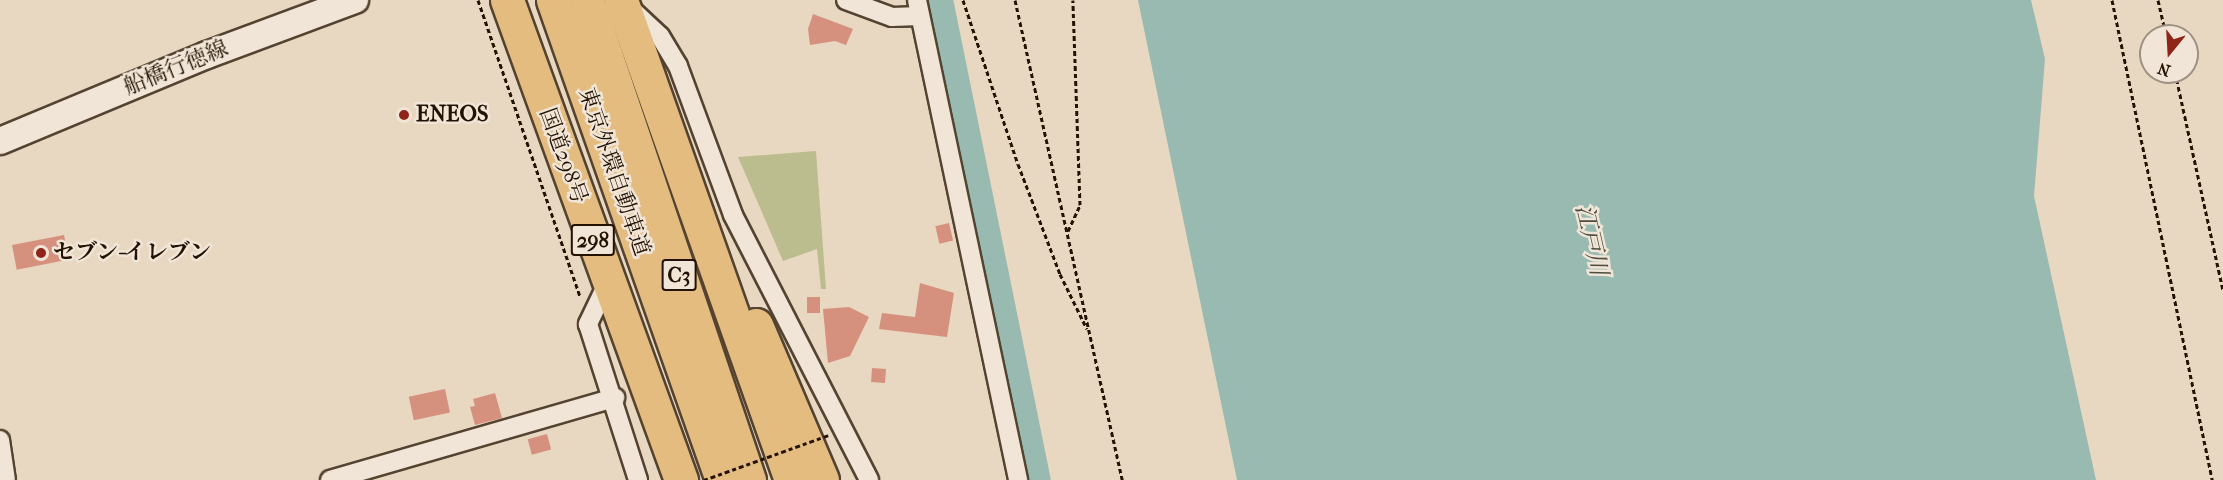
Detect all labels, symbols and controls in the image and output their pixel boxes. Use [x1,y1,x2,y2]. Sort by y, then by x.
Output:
north arrow [2139,24,2199,84]
street label: 船橋行徳線 [120,35,232,101]
text: N [2155,59,2173,81]
street label: 東京外環自動車道 [573,84,655,260]
place label: ENEOS [416,102,488,128]
street label: 国道298号 [534,105,592,207]
marker: ENEOS [397,108,411,122]
water label: 江戸川 [1569,202,1613,278]
road number: 298 [570,222,616,258]
place label: セブン-イレブン [53,240,213,266]
marker: セブン-イレブン [34,246,48,260]
road number: C3 [661,257,697,293]

